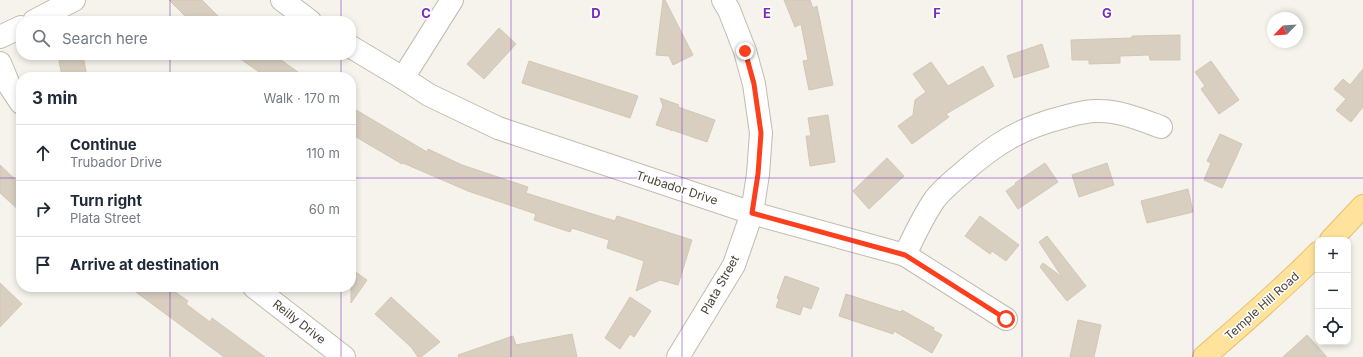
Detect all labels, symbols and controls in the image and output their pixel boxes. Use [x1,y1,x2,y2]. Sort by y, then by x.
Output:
text: C [421,5,431,21]
text: D [591,5,601,21]
text: E [763,5,771,21]
text: F [933,5,941,21]
text: G [1102,5,1112,21]
north arrow [1267,12,1303,48]
search box [16,16,356,60]
icon: search [30,27,52,49]
text: Search here [62,29,148,48]
route end [736,42,754,60]
text: 3 min [32,88,78,108]
text: Walk · 170 m [264,90,340,106]
text: Continue [70,135,137,154]
icon: ahead [32,142,54,164]
text: 110 m [306,145,340,161]
text: Trubador Drive [70,154,162,170]
street label: Trubador Drive [634,167,720,208]
text: Turn right [70,191,142,210]
icon: right [32,198,54,220]
text: 60 m [309,201,340,217]
text: Plata Street [70,210,141,226]
map controls [1315,237,1351,345]
button: + [1315,237,1351,273]
street label: Plata Street [697,253,742,317]
icon: arrive [32,254,54,276]
text: Arrive at destination [70,255,219,274]
street label: Temple Hill Road [1221,268,1302,343]
button: − [1315,273,1351,309]
street label: Reilly Drive [270,296,329,347]
button: locate [1315,309,1351,345]
route start [997,310,1015,328]

